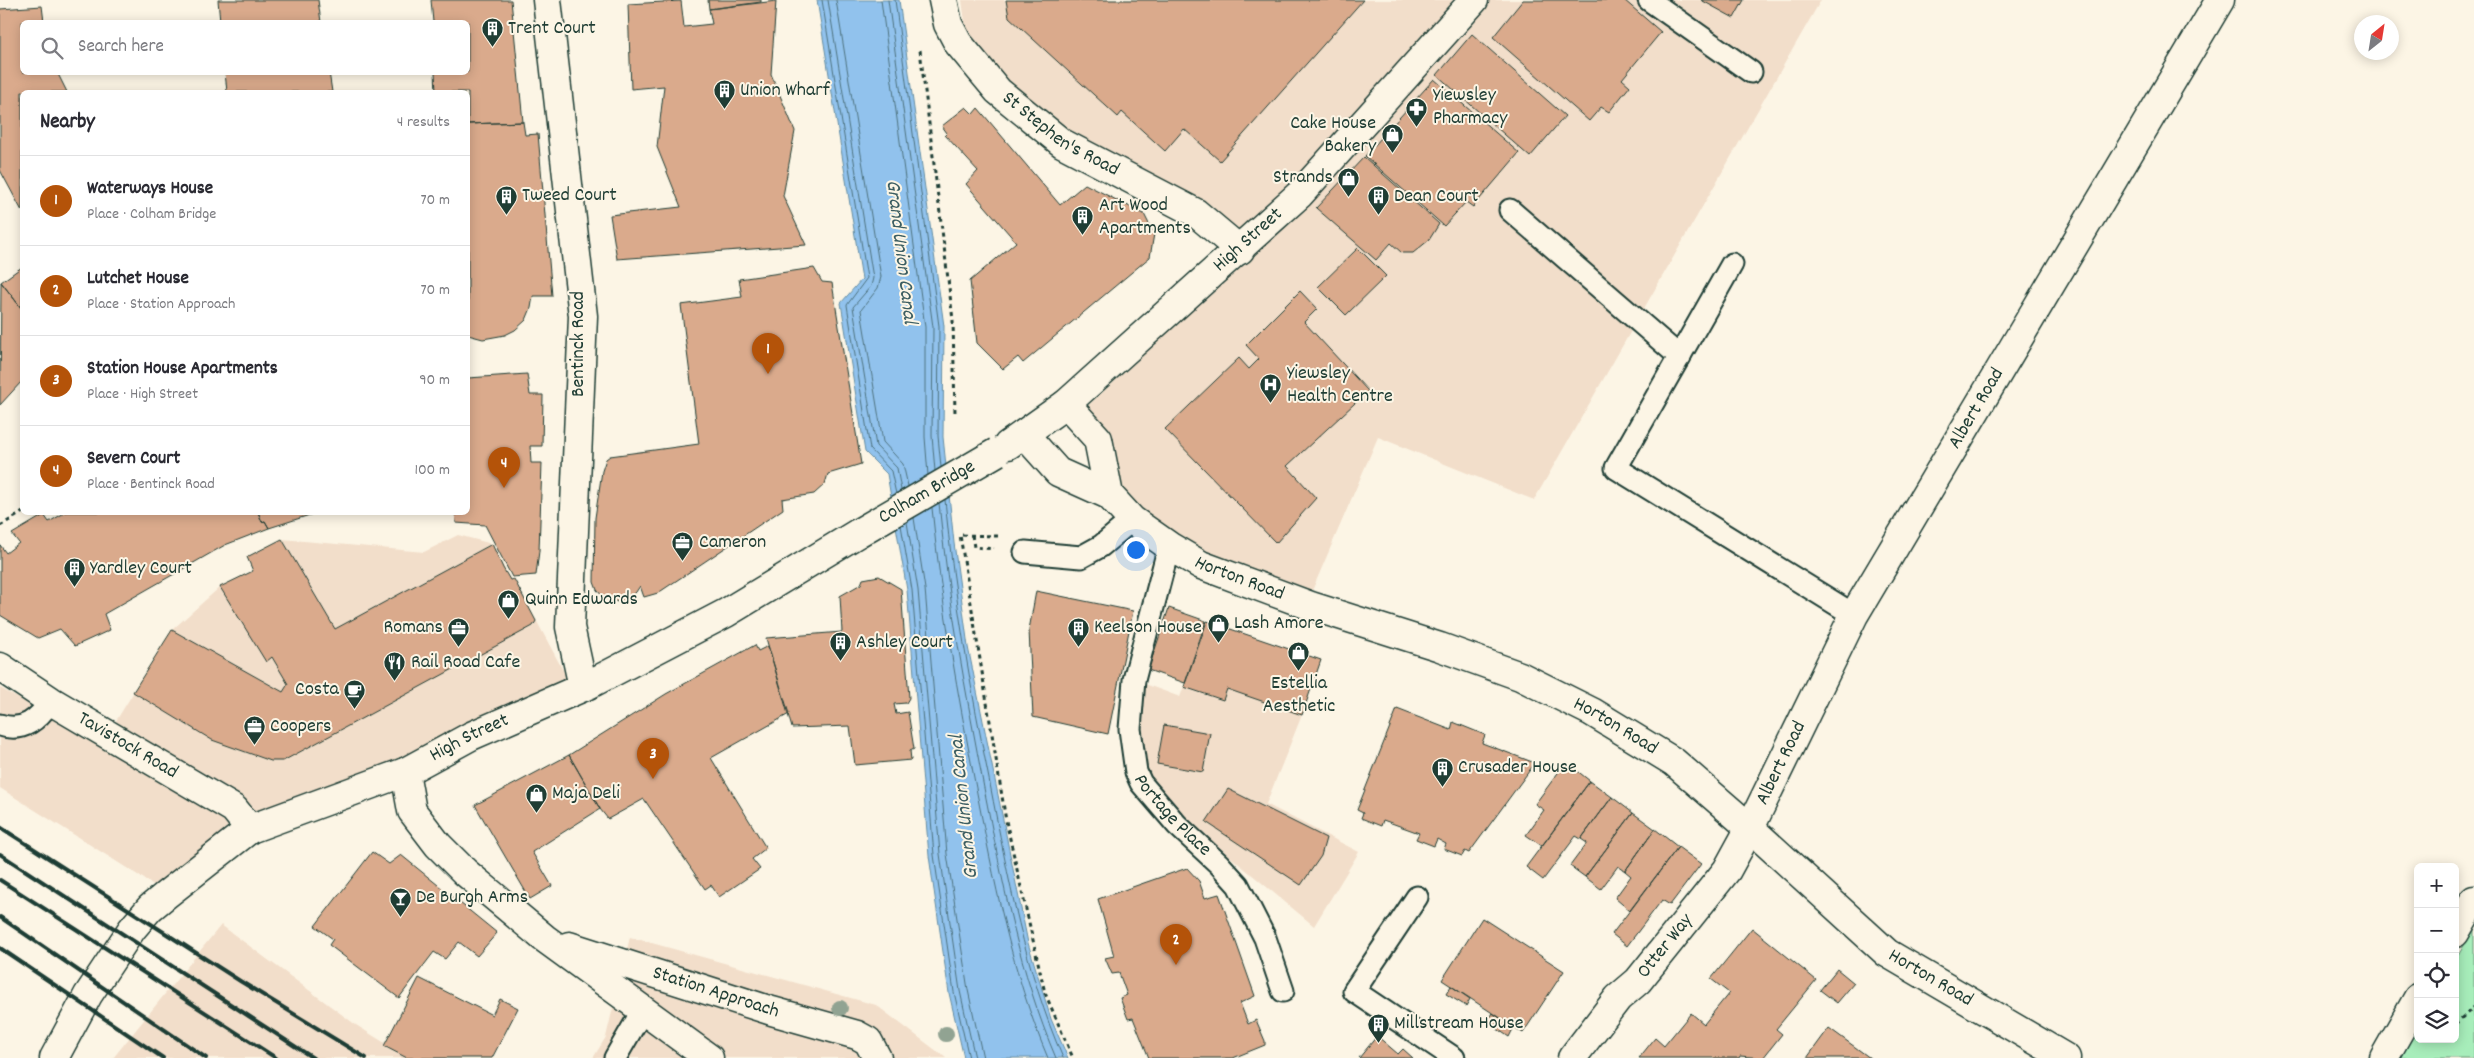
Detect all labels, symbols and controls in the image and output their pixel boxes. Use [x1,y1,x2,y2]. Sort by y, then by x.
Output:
place label: Trent Court [508,15,596,43]
north arrow [2354,15,2399,60]
building icon: Trent Court [480,17,504,48]
search box [20,20,470,75]
icon: search [38,34,66,62]
text: Search here [78,34,164,61]
place label: Union Wharf [740,77,831,105]
building icon: Union Wharf [712,79,736,110]
place label: Yiewsley Pharmacy [1433,82,1508,133]
street label: St Stephen's Road [996,85,1124,184]
pharmacy icon: Yiewsley Pharmacy [1405,96,1429,127]
text: Nearby [40,108,95,138]
place label: Cake House Bakery [1290,110,1377,161]
text: 4 results [397,111,450,134]
shop icon: Cake House Bakery [1380,123,1404,154]
place label: Strands [1273,164,1333,192]
shop icon: Strands [1337,166,1361,197]
text: Waterways House [87,176,213,203]
water label: Grand Union Canal [876,178,924,328]
place label: Tweed Court [522,182,617,210]
place label: Dean Court [1394,183,1479,211]
building icon: Tweed Court [494,184,518,215]
building icon: Dean Court [1366,185,1390,216]
text: 1 [54,189,58,212]
text: 70 m [420,189,450,212]
place label: Art Wood Apartments [1099,192,1191,243]
street label: High Street [1207,202,1289,279]
text: Place · Colham Bridge [87,203,216,226]
building icon: Art Wood Apartments [1071,205,1095,236]
text: Lutchet House [87,266,189,293]
text: 2 [53,279,60,302]
text: 70 m [420,279,450,302]
street label: Bentinck Road [565,291,593,397]
text: Place · Station Approach [87,293,235,316]
pin: 1 [752,333,784,374]
text: Station House Apartments [87,356,278,383]
place label: Yiewsley Health Centre [1287,360,1393,411]
street label: Albert Road [1942,363,2012,455]
text: 3 [52,369,60,392]
text: 90 m [419,369,450,392]
hospital icon: Yiewsley Health Centre [1259,373,1283,404]
text: Place · High Street [87,383,198,406]
text: Severn Court [87,446,180,473]
pin: 4 [488,447,520,488]
street label: Colham Bridge [873,453,981,532]
text: 4 [53,459,59,482]
text: 100 m [414,459,450,482]
text: Place · Bentinck Road [87,473,215,496]
place label: Cameron [699,529,766,557]
office icon: Cameron [671,531,695,562]
your location [1123,537,1149,563]
street label: Horton Road [1188,550,1288,609]
place label: Yardley Court [90,555,192,583]
building icon: Yardley Court [62,557,86,588]
place label: Quinn Edwards [525,586,638,614]
shop icon: Quinn Edwards [497,588,521,619]
place label: Lash Amore [1234,610,1324,638]
shop icon: Lash Amore [1206,612,1230,643]
place label: Romans [384,614,443,642]
place label: Keelson House [1094,614,1202,642]
office icon: Romans [447,616,471,647]
building icon: Keelson House [1066,616,1090,647]
place label: Ashley Court [856,629,953,657]
building icon: Ashley Court [828,631,852,662]
shop icon: Estellia Aesthetic [1287,640,1311,671]
place label: Rail Road Cafe [411,649,520,677]
restaurant icon: Rail Road Cafe [383,651,407,682]
place label: Estellia Aesthetic [1263,670,1335,721]
place label: Costa [295,676,340,704]
cafe icon: Costa [343,678,367,709]
street label: Horton Road [1568,691,1663,763]
street label: Tavistock Road [72,705,183,787]
street label: High Street [425,707,513,770]
place label: Coopers [270,713,332,741]
office icon: Coopers [242,715,266,746]
street label: Albert Road [1749,717,1814,810]
water label: Grand Union Canal [942,731,987,881]
pin: 3 [637,738,669,779]
place label: Crusader House [1458,754,1577,782]
building icon: Crusader House [1430,756,1454,787]
street label: Portage Place [1125,770,1217,864]
place label: Maja Deli [552,780,620,808]
shop icon: Maja Deli [524,782,548,813]
map controls [2414,863,2459,1043]
button: + [2414,863,2459,908]
place label: De Burgh Arms [416,884,528,912]
bar icon: De Burgh Arms [388,886,412,917]
street label: Otter Way [1631,907,1701,985]
button: − [2414,908,2459,953]
pin: 2 [1160,924,1192,965]
street label: Horton Road [1883,942,1978,1014]
button: locate [2414,953,2459,998]
street label: Station Approach [649,960,782,1026]
button: layers [2414,998,2459,1043]
place label: Millstream House [1394,1010,1524,1038]
building icon: Millstream House [1366,1012,1390,1043]

